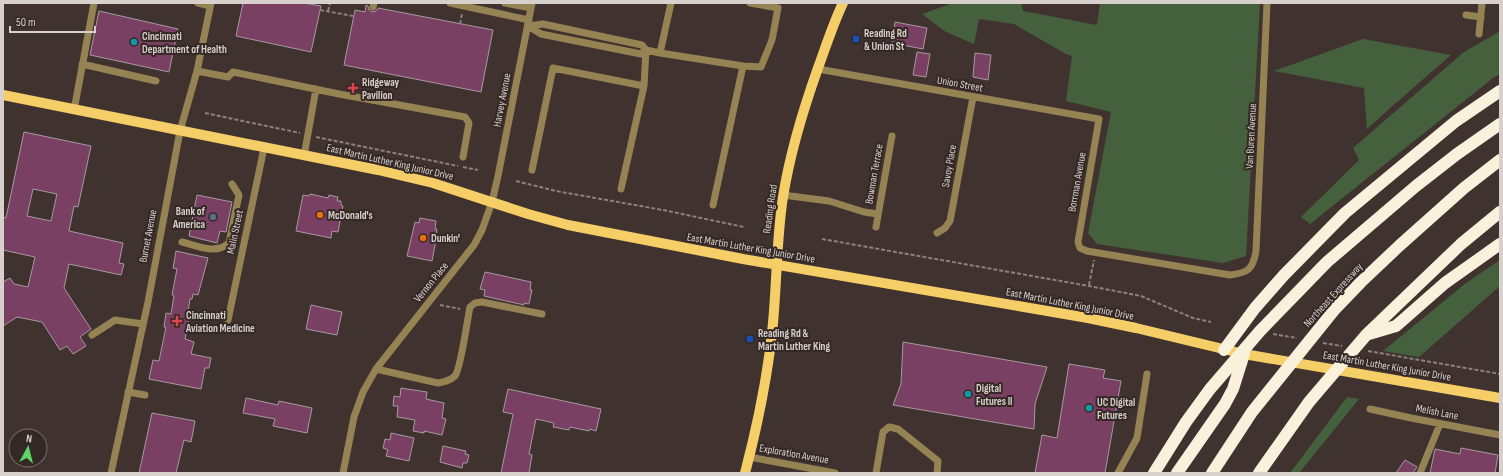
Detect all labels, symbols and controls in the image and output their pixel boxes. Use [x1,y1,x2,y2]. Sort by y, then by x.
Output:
scale bar [10,8,95,34]
text: 50 m [16,15,36,30]
place label: Reading Rd & Union St [864,27,907,53]
place label: Cincinnati Department of Health [142,30,227,56]
marker: Reading Rd & Union St [851,34,861,44]
marker: Cincinnati Department of Health [129,37,139,47]
street label: Harvey Avenue [490,72,514,128]
street label: Union Street [936,74,985,95]
place label: Ridgeway Pavilion [362,76,400,102]
marker: Ridgeway Pavilion [347,82,359,94]
street label: Van Buren Avenue [1243,103,1259,169]
street label: East Martin Luther King Junior Drive [325,141,455,183]
street label: Bowman Terrace [862,143,886,205]
street label: Savoy Place [939,144,959,188]
street label: Borrman Avenue [1065,151,1089,213]
street label: Reading Road [760,183,780,234]
place label: Bank of America [172,205,206,231]
street label: Burnet Avenue [136,208,160,264]
street label: Malin Street [224,208,246,255]
place label: McDonald's [328,209,373,222]
marker: McDonald's [315,210,325,220]
marker: Bank of America [208,212,218,222]
street label: East Martin Luther King Junior Drive [686,230,816,266]
place label: Dunkin' [431,232,460,245]
marker: Dunkin' [418,233,428,243]
street label: Vernon Place [411,259,451,305]
street label: Northeast Expressway [1301,260,1366,330]
street label: East Martin Luther King Junior Drive [1005,285,1135,323]
place label: Cincinnati Aviation Medicine [185,309,255,335]
marker: Cincinnati Aviation Medicine [171,315,183,327]
place label: Reading Rd & Martin Luther King [758,327,831,353]
marker: Reading Rd & Martin Luther King [745,334,755,344]
street label: East Martin Luther King Junior Drive [1322,348,1452,384]
place label: Digital Futures II [976,382,1013,408]
marker: Digital Futures II [963,389,973,399]
place label: UC Digital Futures [1097,396,1135,422]
street label: Melish Lane [1415,402,1459,422]
marker: UC Digital Futures [1084,403,1094,413]
north arrow [8,428,48,468]
text: N [25,432,33,445]
street label: Exploration Avenue [758,441,830,467]

